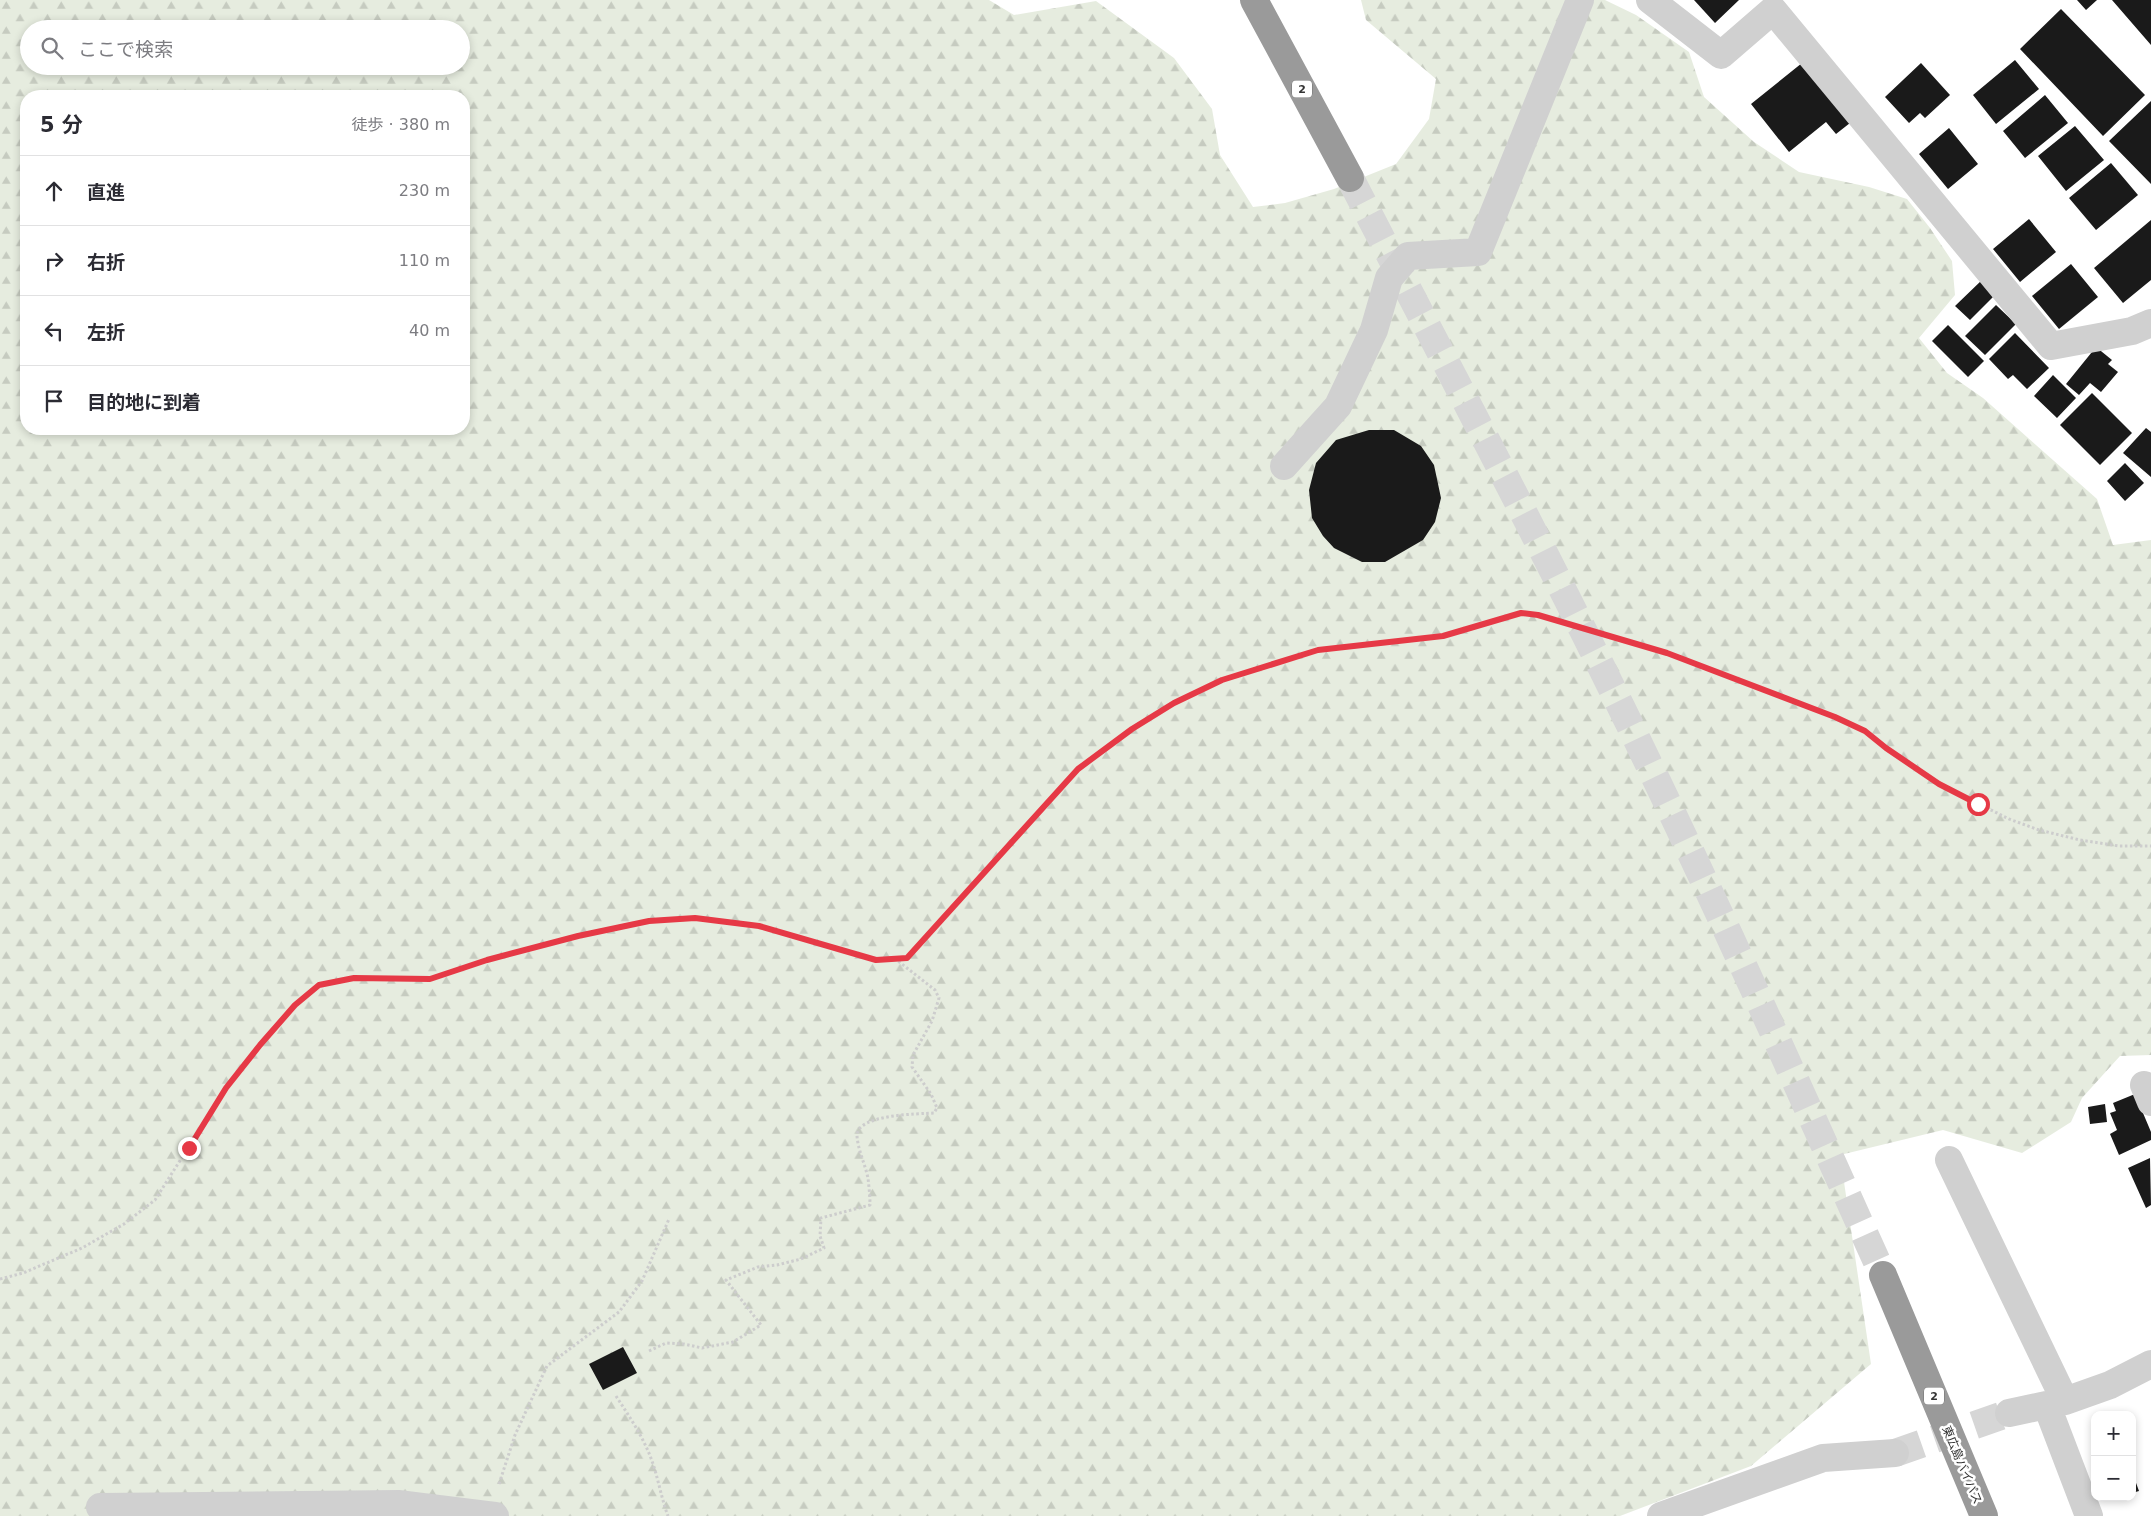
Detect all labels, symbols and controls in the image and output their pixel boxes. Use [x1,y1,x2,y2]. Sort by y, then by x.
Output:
search box [20,20,470,75]
icon: search [38,34,66,62]
text: ここで検索 [78,38,173,60]
road number: 2 [1292,80,1312,98]
text: 5 分 [40,113,83,137]
text: 徒歩 · 380 m [352,115,450,134]
icon: ahead [40,177,68,205]
text: 直進 [87,181,125,203]
text: 230 m [399,181,450,200]
icon: right [40,247,68,275]
text: 右折 [87,251,125,273]
text: 110 m [399,251,450,270]
icon: left [40,317,68,345]
text: 左折 [87,321,125,343]
text: 40 m [409,321,450,340]
icon: arrive [40,387,68,415]
text: 目的地に到着 [87,391,201,413]
route start [1967,793,1990,816]
route end [178,1137,201,1160]
road number: 2 [1924,1388,1944,1404]
map controls [2091,1411,2136,1501]
button: + [2091,1411,2136,1456]
street label: 東広島バイパス [1939,1424,1985,1506]
button: − [2091,1456,2136,1501]

